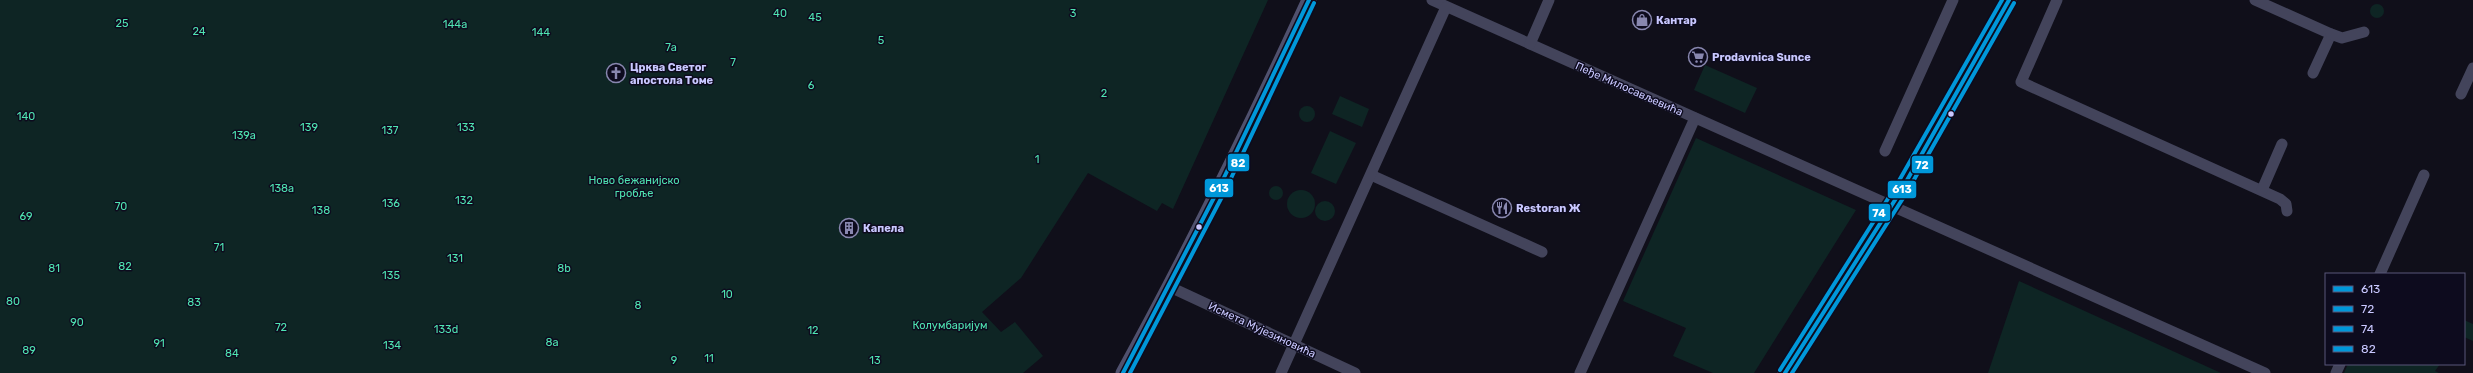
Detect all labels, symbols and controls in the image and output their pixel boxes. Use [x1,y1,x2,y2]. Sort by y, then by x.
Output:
park label: 40 [773,7,787,20]
park label: 3 [1070,7,1077,20]
shop icon: Кантар [1631,9,1653,31]
park label: 45 [808,11,822,24]
place label: Кантар [1656,14,1697,27]
park label: 25 [116,17,129,30]
park label: 144a [443,18,467,31]
park label: 24 [192,25,206,38]
park label: 144 [532,26,550,39]
park label: 5 [878,34,885,47]
park label: 7a [665,41,677,54]
supermarket icon: Prodavnica Sunce [1687,46,1709,68]
place label: Prodavnica Sunce [1712,51,1811,64]
park label: 7 [730,56,736,69]
street label: Пеђе Милосављевића [1573,59,1685,119]
place label: Црква Светог апостола Томе [630,61,714,87]
church icon: Црква Светог апостола Томе [605,62,627,84]
park label: 6 [808,79,815,92]
park label: 2 [1101,87,1107,100]
unlabelled marker [1946,109,1956,119]
park label: 140 [17,110,35,123]
park label: 139 [300,121,318,134]
park label: 133 [457,121,475,134]
park label: 137 [382,124,399,137]
park label: 139a [232,129,256,142]
park label: 1 [1035,153,1039,166]
line badge: 82 [1227,153,1250,172]
line badge: 72 [1911,155,1934,174]
text: 82 [1231,157,1245,170]
text: 72 [1915,159,1929,172]
park label: Ново бежанијско гробље [589,174,679,200]
line badge: 613 [1204,178,1234,198]
line badge: 613 [1887,180,1917,199]
park label: 138a [270,182,294,195]
text: 613 [1209,182,1229,195]
text: 613 [1892,183,1912,196]
park label: 132 [455,194,473,207]
park label: 136 [382,197,400,210]
restaurant icon: Restoran Ж [1491,197,1513,219]
park label: 70 [115,200,127,213]
place label: Restoran Ж [1516,202,1581,215]
line badge: 74 [1868,203,1891,222]
park label: 138 [312,204,330,217]
text: 74 [1872,207,1886,220]
park label: 69 [19,210,33,223]
building icon: Капела [838,217,860,239]
place label: Капела [863,222,904,235]
unlabelled marker [1194,222,1204,232]
park label: 71 [214,241,224,254]
park label: 131 [447,252,463,265]
park label: 82 [118,260,132,273]
park label: 81 [48,262,60,275]
park label: 8b [557,262,571,275]
park label: 135 [382,269,400,282]
legend [2325,273,2465,365]
text: 613 [2361,282,2380,296]
park label: 10 [721,288,733,301]
park label: 80 [6,295,20,308]
park label: 83 [187,296,201,309]
park label: 8 [635,299,642,312]
street label: Исмета Мујезиновића [1206,299,1318,361]
text: 72 [2361,302,2374,316]
park label: 90 [70,316,84,329]
park label: Колумбаријум [913,319,987,332]
park label: 72 [275,321,287,334]
text: 74 [2361,322,2375,336]
park label: 133d [434,323,458,336]
park label: 12 [807,324,819,337]
park label: 8a [545,336,559,349]
park label: 91 [153,337,165,350]
park label: 134 [383,339,401,352]
text: 82 [2361,342,2376,356]
park label: 89 [22,344,36,357]
park label: 84 [225,347,239,360]
park label: 11 [704,352,714,365]
park label: 9 [671,354,677,367]
park label: 13 [869,354,881,367]

